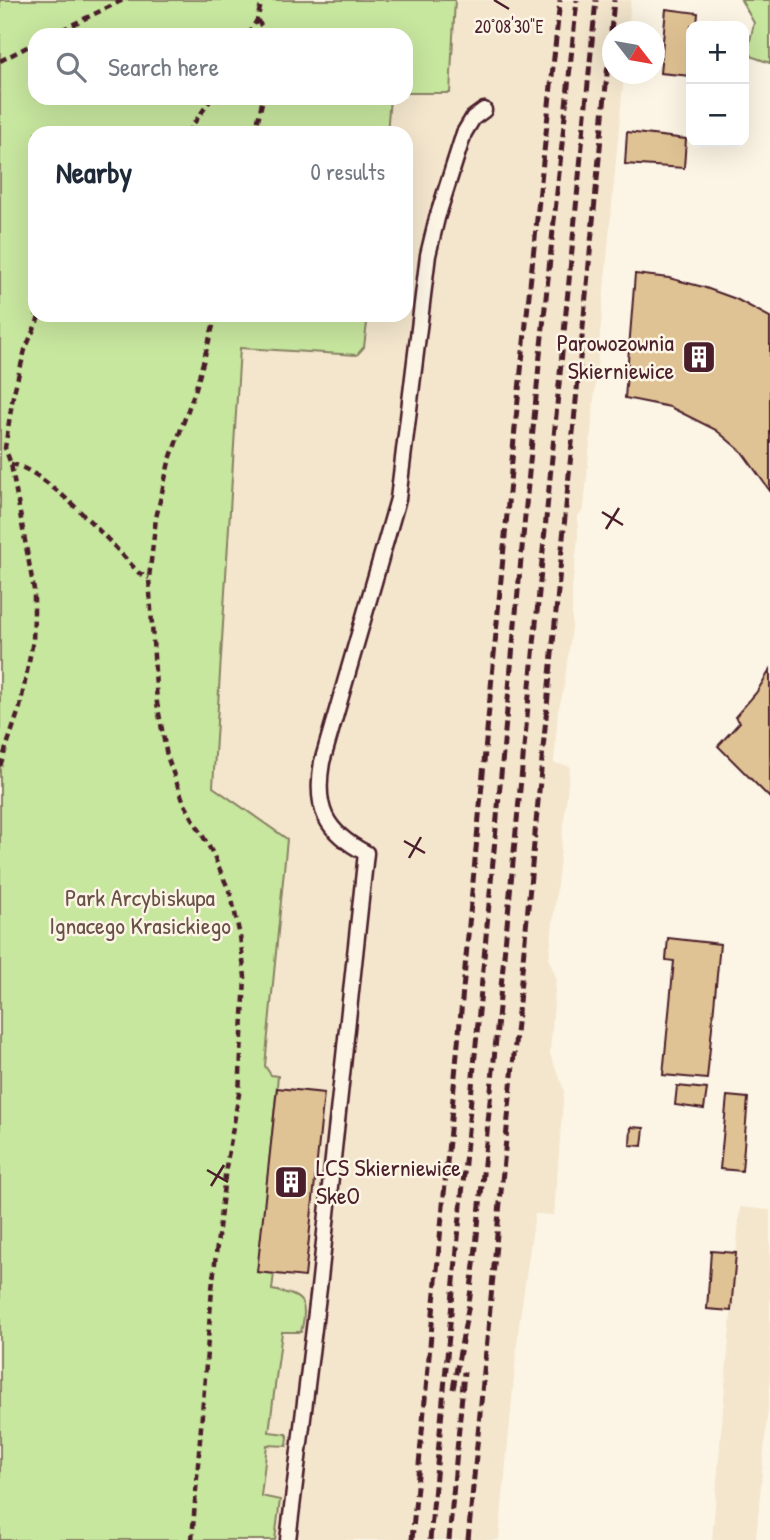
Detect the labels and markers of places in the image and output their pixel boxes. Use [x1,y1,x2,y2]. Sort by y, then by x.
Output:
place label: Parowozownia Skierniewice [557,326,674,386]
building icon: Parowozownia Skierniewice [680,338,718,376]
place label: LCS Skierniewice SkeO [316,1151,461,1211]
building icon: LCS Skierniewice SkeO [272,1163,310,1201]

